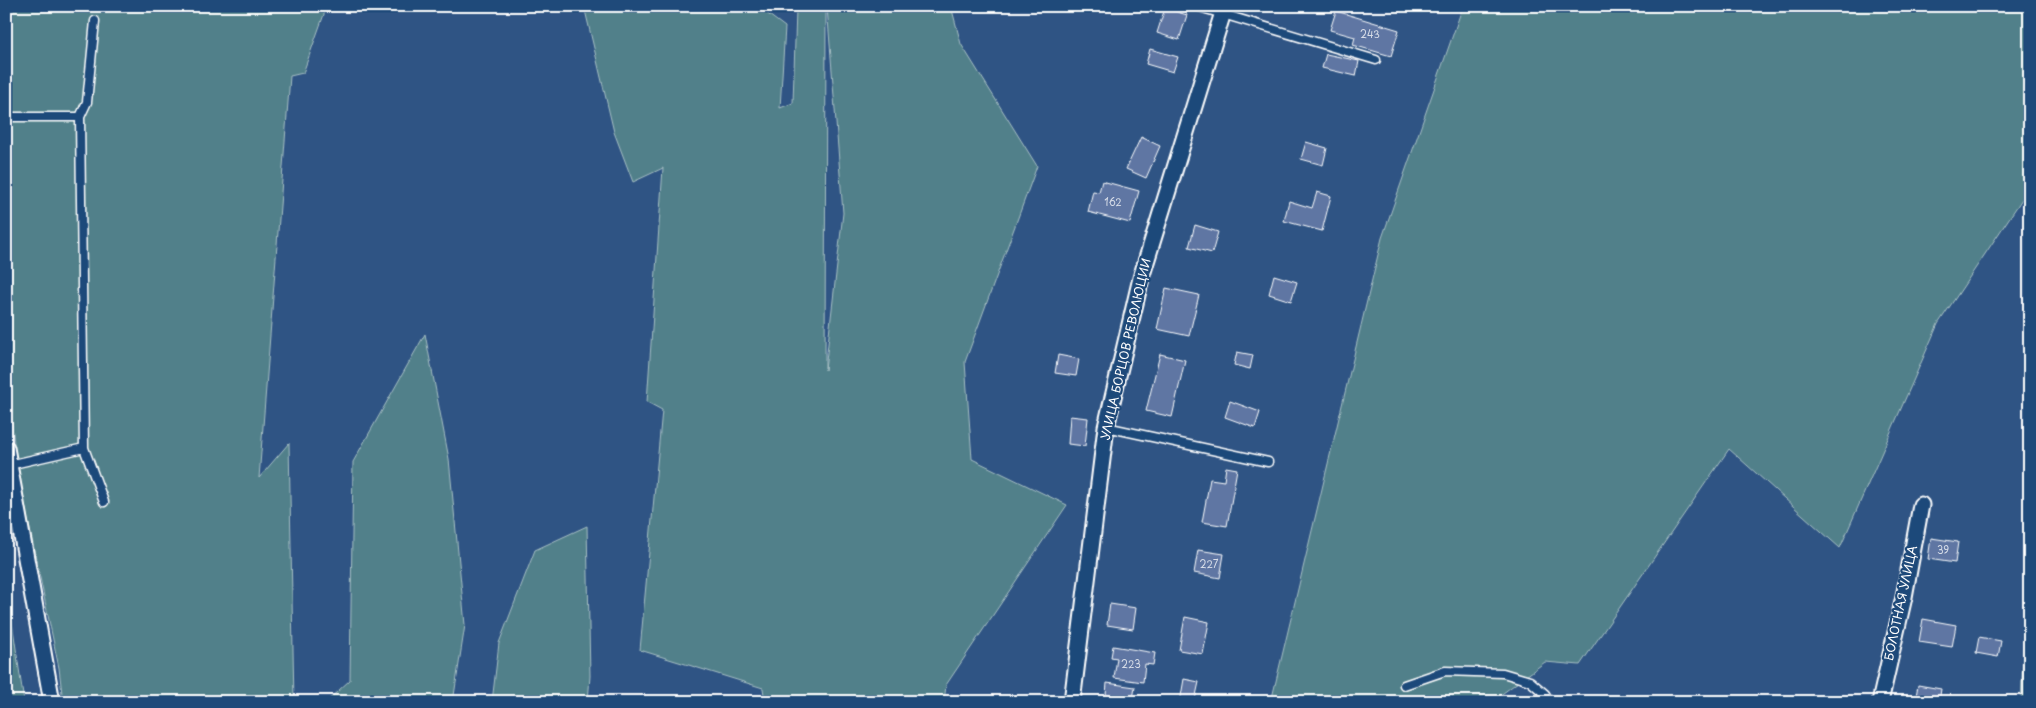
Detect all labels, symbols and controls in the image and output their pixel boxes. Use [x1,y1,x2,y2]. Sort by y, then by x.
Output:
house number: 243 [1360,26,1380,41]
house number: 162 [1104,194,1122,209]
street label: УЛИЦА БОРЦОВ РЕВОЛЮЦИИ [1095,256,1155,441]
house number: 39 [1937,542,1949,557]
street label: БОЛОТНАЯ УЛИЦА [1879,544,1921,662]
house number: 227 [1200,556,1219,571]
house number: 223 [1121,656,1141,671]

